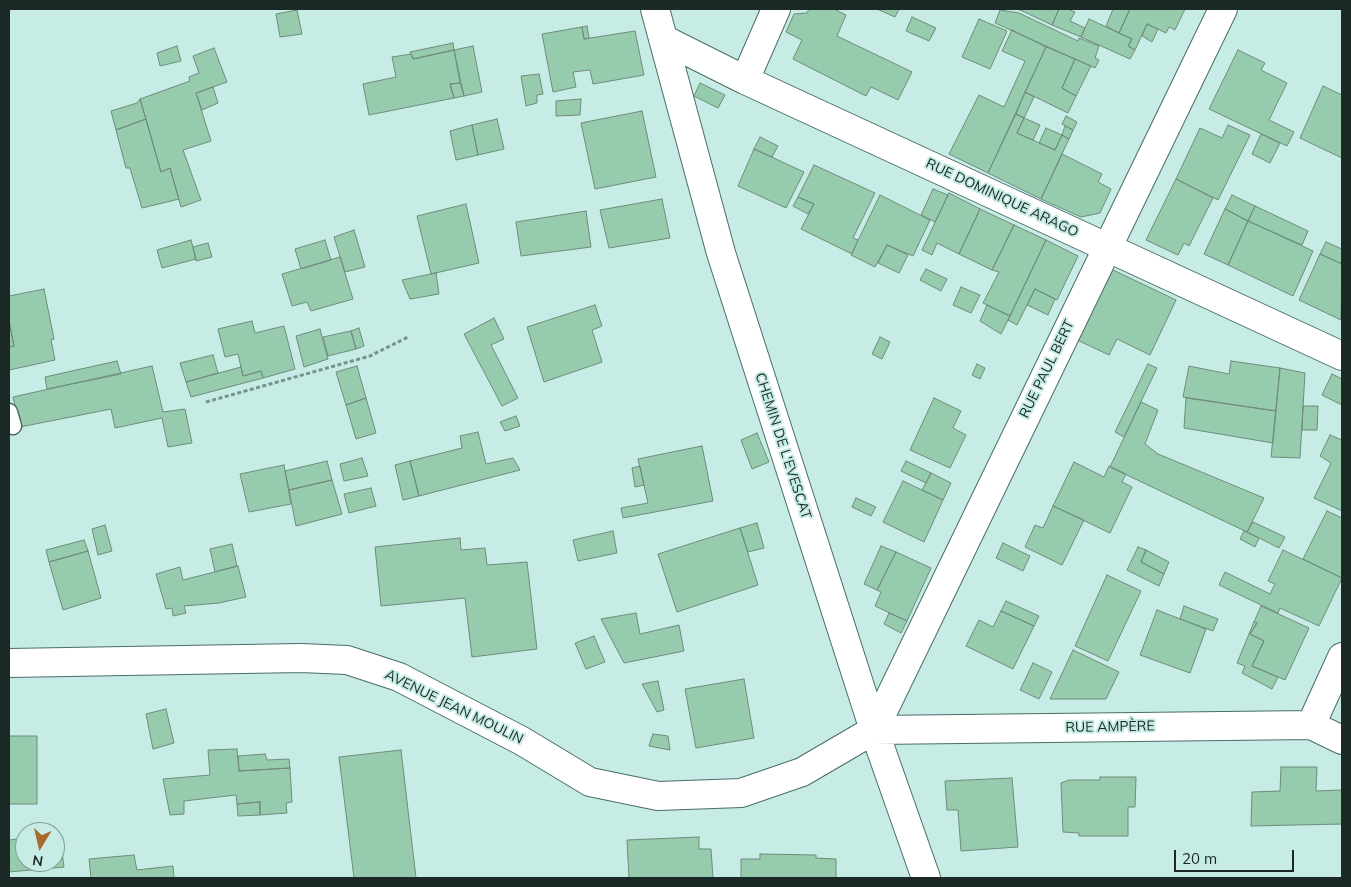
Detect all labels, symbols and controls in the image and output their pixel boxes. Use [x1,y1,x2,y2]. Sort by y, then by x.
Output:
street label: RUE DOMINIQUE ARAGO [923,155,1081,241]
street label: RUE PAUL BERT [1016,317,1078,421]
street label: CHEMIN DE L'EVESCAT [751,371,815,521]
street label: AVENUE JEAN MOULIN [382,666,526,748]
street label: RUE AMPÈRE [1065,718,1155,736]
north arrow [15,822,65,872]
scale bar [1176,840,1296,872]
text: 20 m [1182,849,1217,868]
text: N [31,851,44,871]

